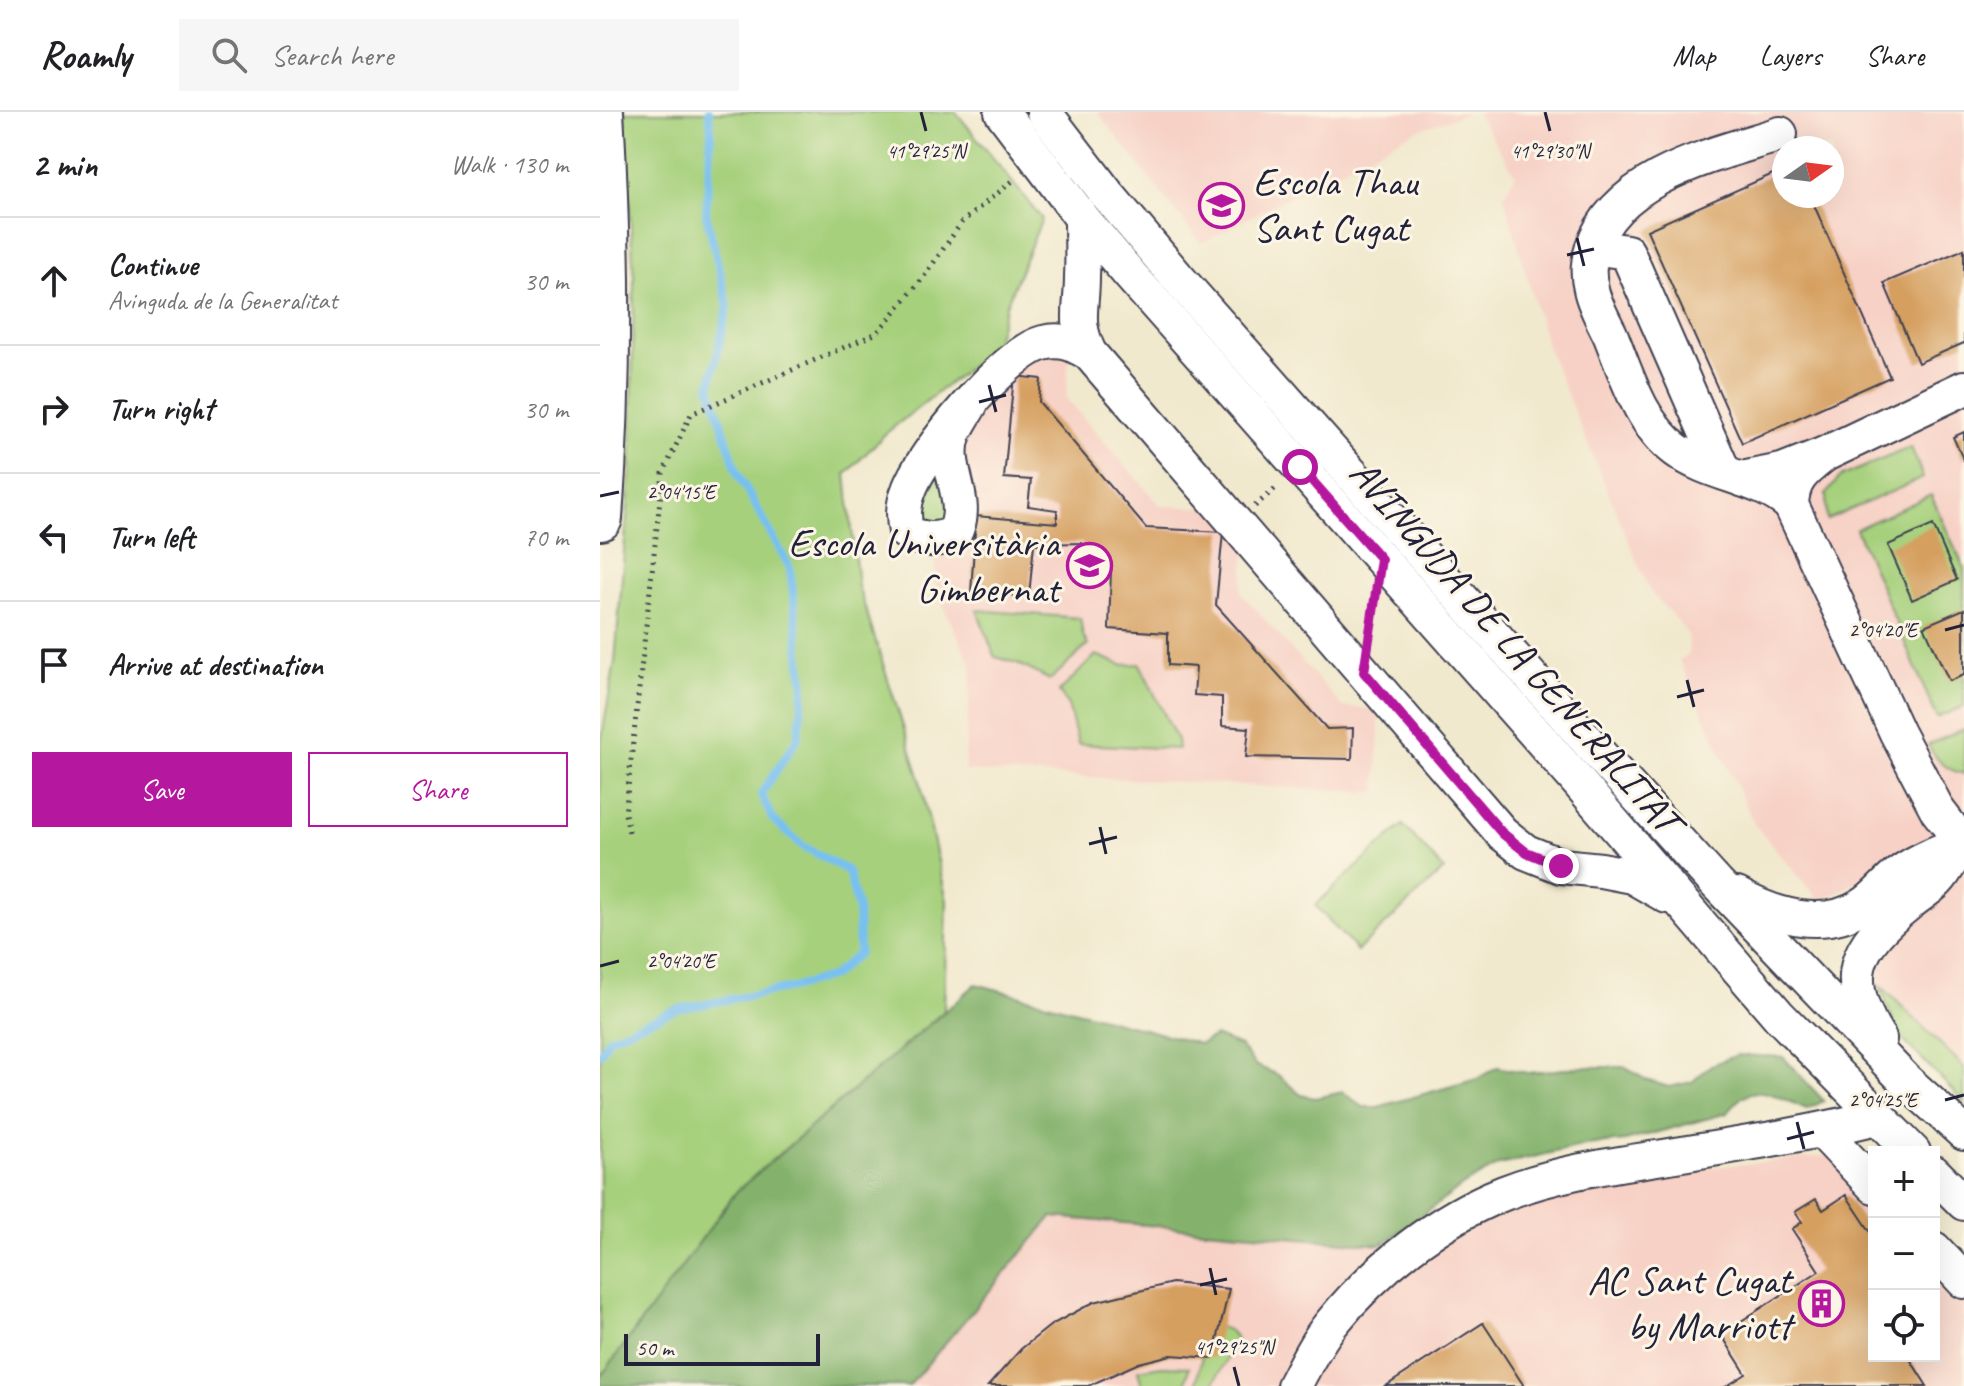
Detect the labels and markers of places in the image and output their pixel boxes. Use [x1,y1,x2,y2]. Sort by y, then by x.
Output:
place label: Escola Thau Sant Cugat [1253,157,1420,253]
school or university icon: Escola Thau Sant Cugat [1198,181,1246,229]
place label: Escola Universitària Gimbernat [788,518,1063,614]
school or university icon: Escola Universitària Gimbernat [1066,542,1114,590]
place label: AC Sant Cugat by Marriott [1587,1255,1797,1351]
building icon: AC Sant Cugat by Marriott [1798,1279,1846,1327]

